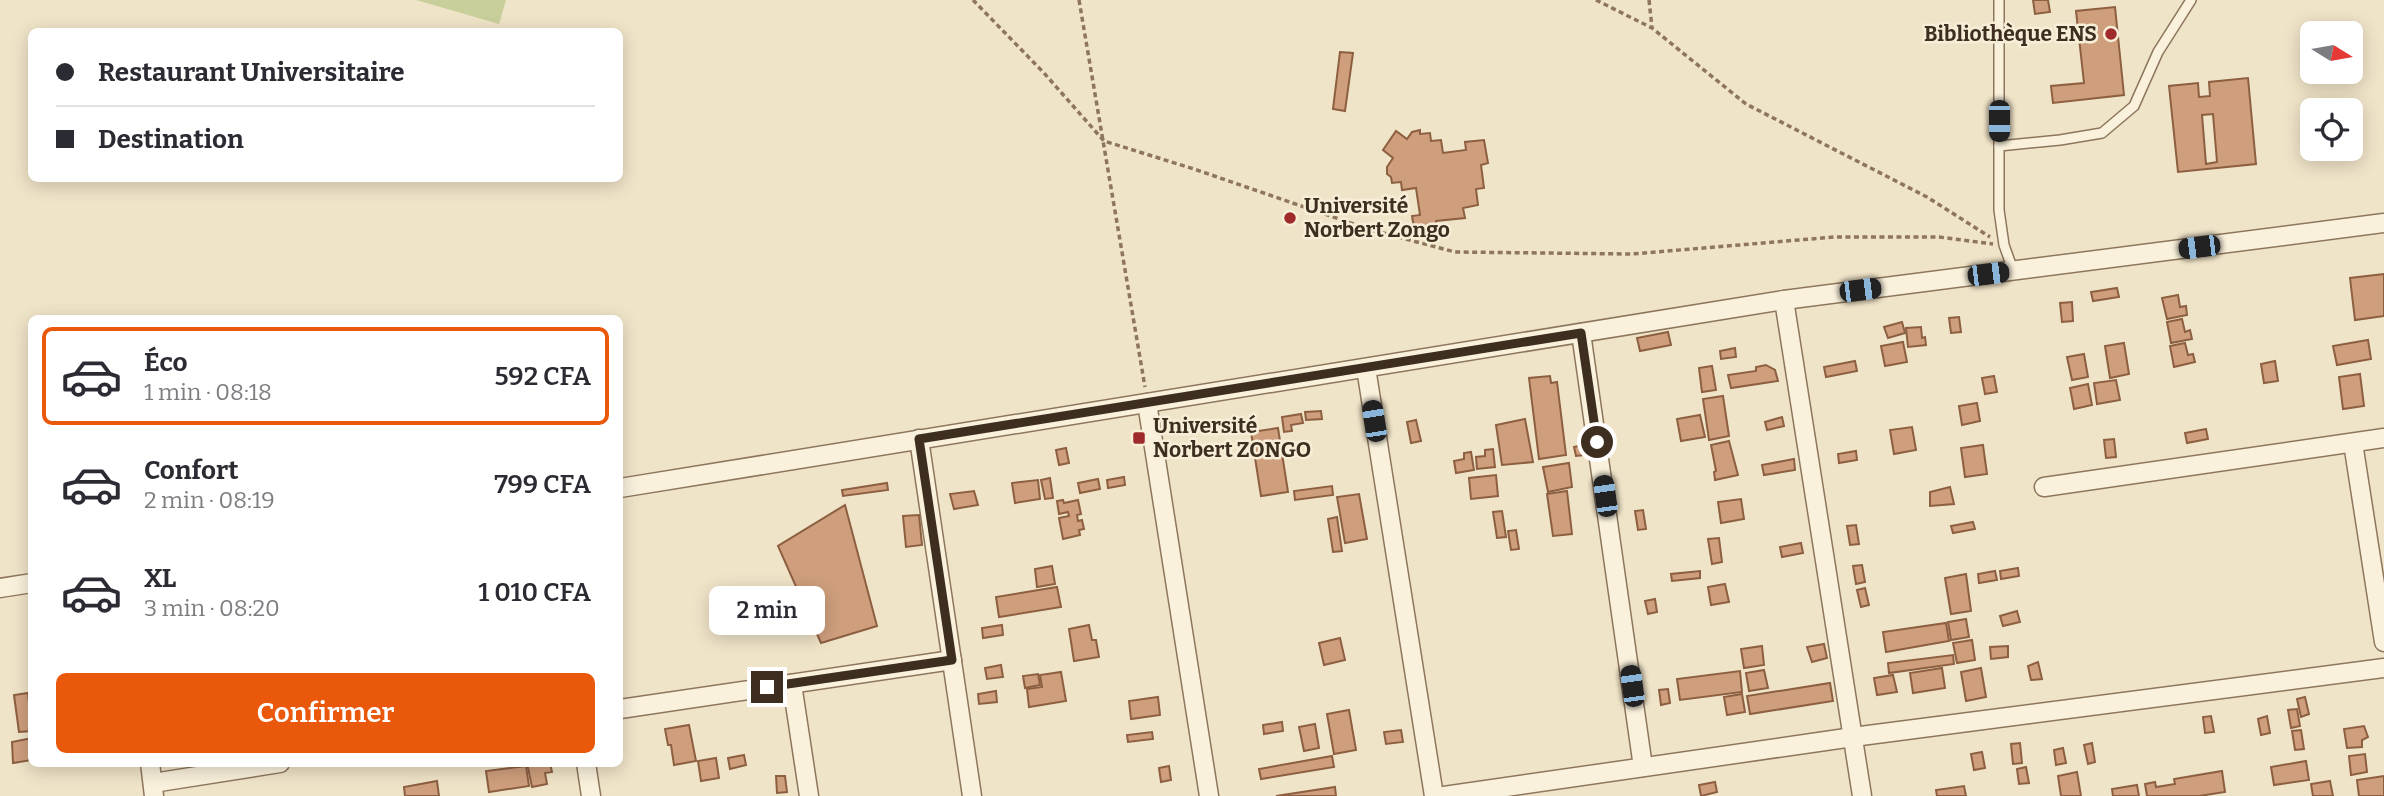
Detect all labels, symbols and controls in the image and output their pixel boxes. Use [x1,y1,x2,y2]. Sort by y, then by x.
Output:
place label: Bibliothèque ENS [1924,21,2097,47]
north arrow [2300,21,2362,84]
map controls [2300,21,2363,161]
marker: Bibliothèque ENS [2103,26,2119,42]
text: Restaurant Universitaire [98,57,405,88]
button: locate [2300,98,2363,161]
car [1989,100,2010,142]
text: Destination [98,124,244,155]
place label: Université Norbert Zongo [1304,193,1450,243]
marker: Université Norbert Zongo [1282,210,1298,226]
car [2177,234,2222,260]
car [1966,261,2011,287]
car [1838,277,1883,303]
icon: car [60,345,123,408]
text: Éco [144,347,187,378]
text: 592 CFA [495,361,591,392]
text: 1 min · 08:18 [144,378,272,406]
car [1361,399,1388,443]
place label: Université Norbert ZONGO [1153,413,1311,463]
route start [1581,426,1613,458]
marker: Université Norbert ZONGO [1131,430,1147,446]
icon: car [60,453,123,516]
text: Confort [144,455,239,486]
text: 799 CFA [494,469,591,500]
car [1592,474,1619,518]
text: 2 min · 08:19 [144,486,275,514]
icon: car [60,561,123,624]
text: XL [144,563,176,594]
text: 1 010 CFA [478,577,591,608]
callout: 2 min [709,586,825,634]
text: 3 min · 08:20 [144,594,280,622]
text: 2 min [737,596,797,624]
car [1619,664,1646,708]
route end [751,671,783,703]
button: Confirmer [56,673,595,753]

